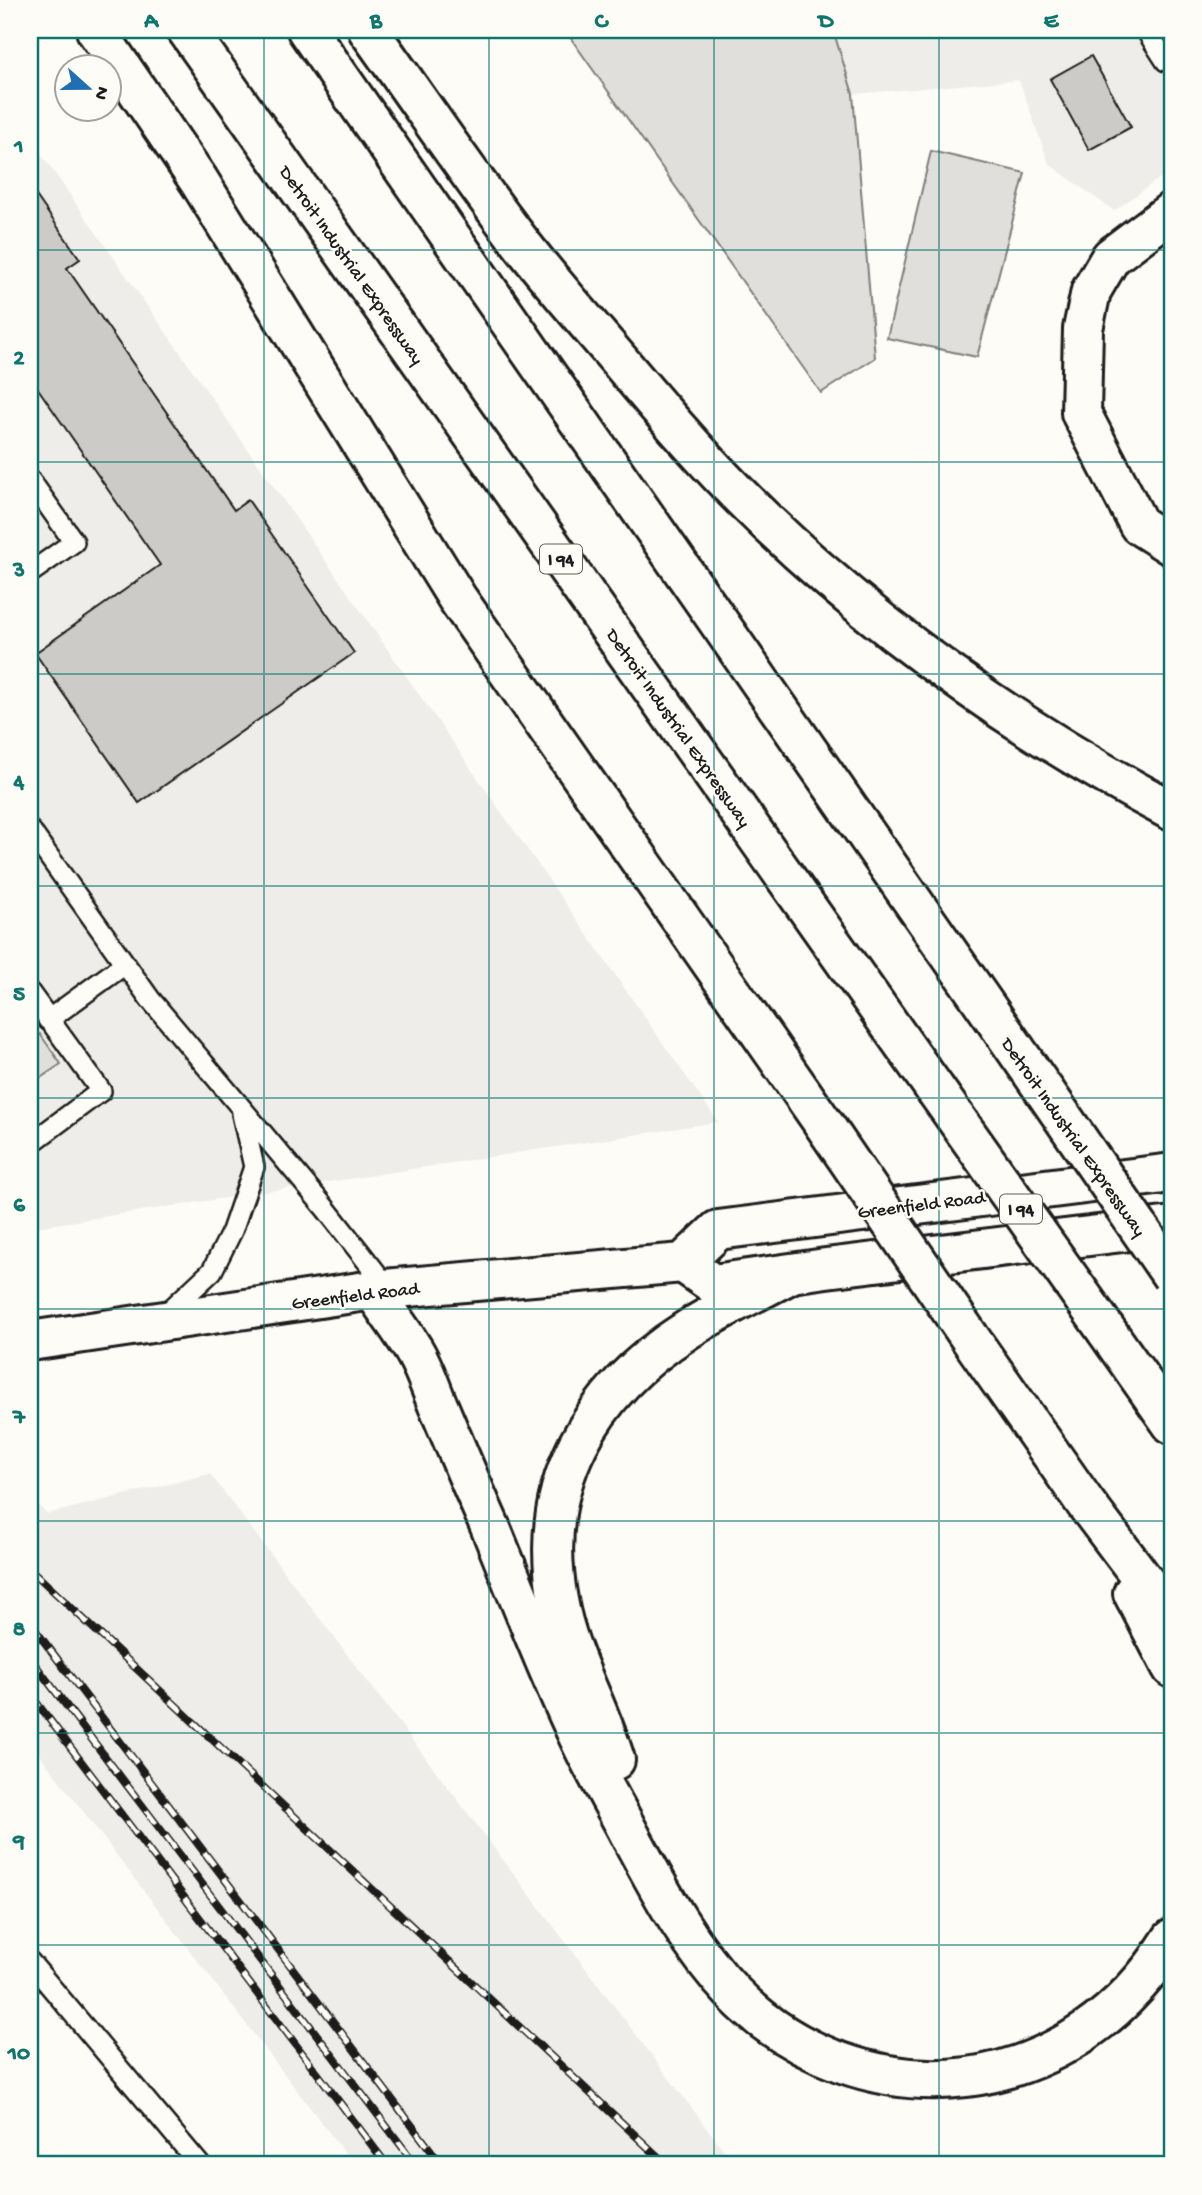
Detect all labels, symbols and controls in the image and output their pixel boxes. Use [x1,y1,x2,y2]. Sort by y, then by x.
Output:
text: A [143,9,159,36]
text: B [369,9,383,36]
text: C [595,9,610,36]
text: D [817,9,835,36]
text: E [1044,9,1060,36]
north arrow [52,52,122,122]
text: N [88,83,114,103]
text: 1 [13,134,24,161]
street label: Detroit Industrial Expressway [271,160,428,370]
text: 2 [13,346,25,373]
road number: I 94 [540,544,582,574]
text: 3 [12,558,25,585]
street label: Detroit Industrial Expressway [598,623,755,833]
text: 4 [13,770,25,797]
text: 5 [13,982,25,1009]
street label: Detroit Industrial Expressway [993,1032,1150,1242]
street label: Greenfield Road [856,1187,988,1226]
text: 6 [13,1193,26,1220]
road number: I 94 [1000,1194,1042,1224]
street label: Greenfield Road [290,1278,422,1317]
text: 7 [12,1405,26,1432]
text: 8 [13,1617,26,1644]
text: 9 [12,1829,25,1856]
text: 10 [7,2041,30,2068]

